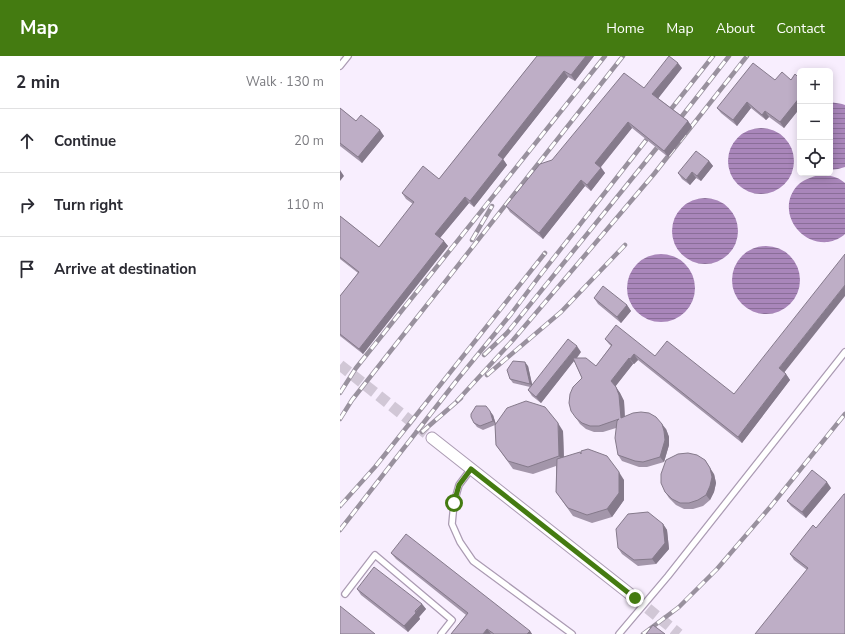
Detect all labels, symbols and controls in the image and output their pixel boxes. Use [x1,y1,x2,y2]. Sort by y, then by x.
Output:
text: Map [20,15,58,41]
text: Home [606,19,644,38]
text: Map [666,19,694,38]
text: About [716,19,755,38]
text: Contact [777,19,825,38]
map controls [797,68,833,176]
button: + [797,68,833,104]
text: 2 min [16,71,60,94]
text: Walk · 130 m [246,73,324,91]
button: − [797,104,833,140]
icon: ahead [16,130,38,152]
text: Continue [54,131,116,151]
text: 20 m [294,132,324,150]
button: locate [797,140,833,176]
icon: right [16,194,38,216]
text: Turn right [54,195,123,215]
text: 110 m [286,196,324,214]
icon: arrive [16,258,38,280]
text: Arrive at destination [54,259,197,279]
route start [445,494,463,512]
route end [626,589,644,607]

